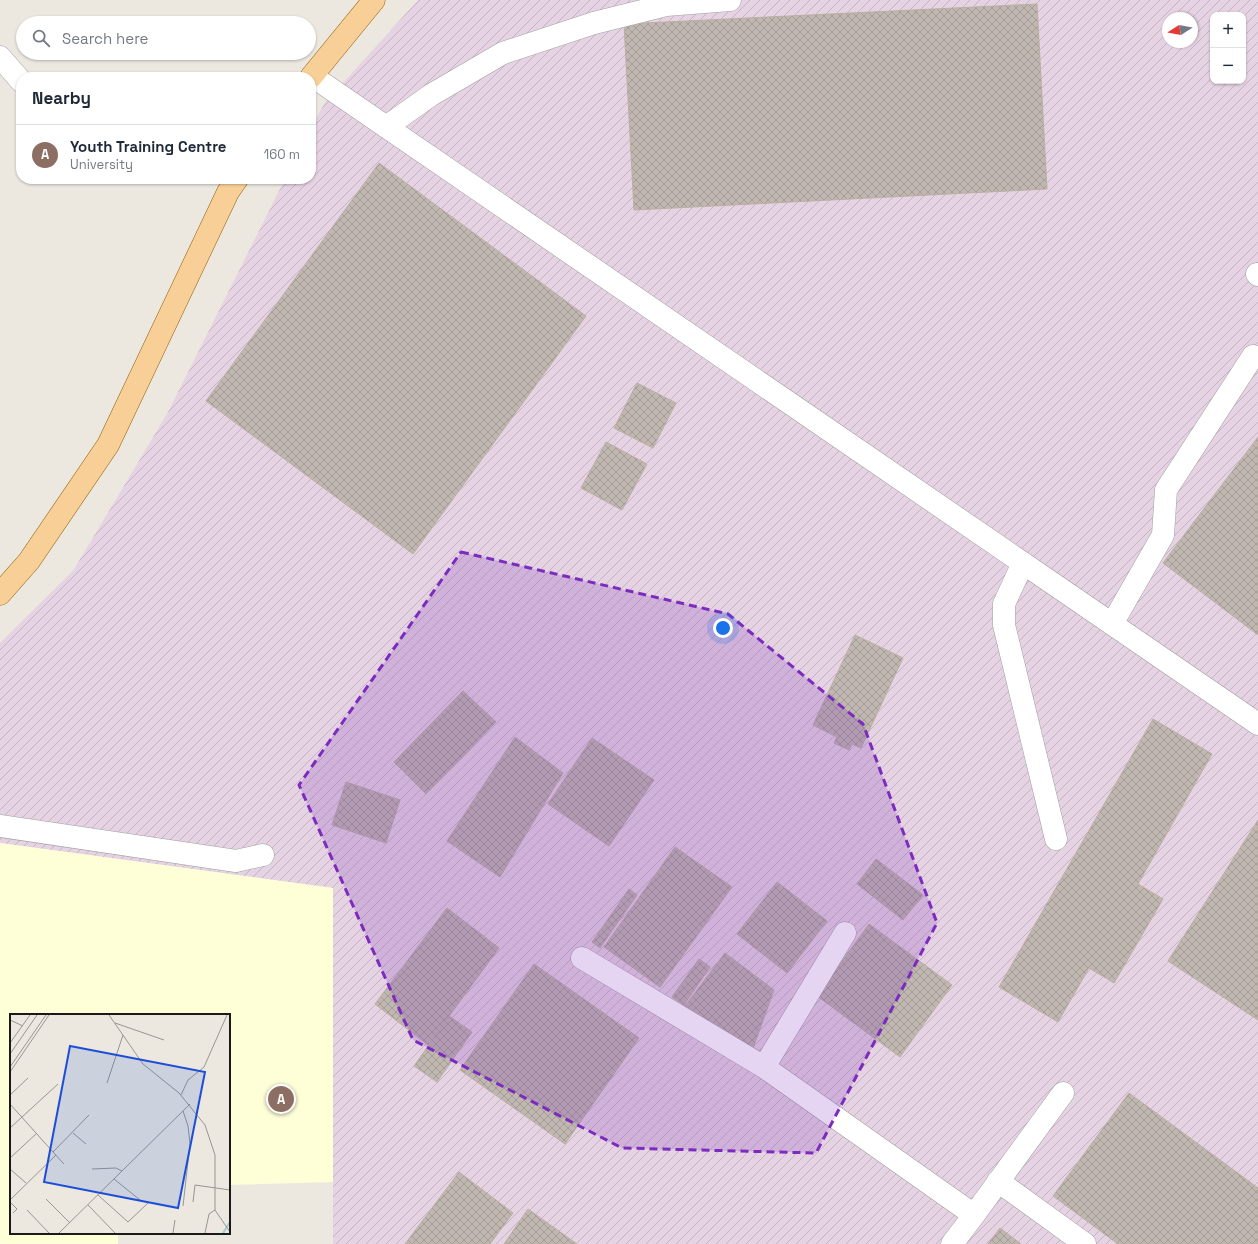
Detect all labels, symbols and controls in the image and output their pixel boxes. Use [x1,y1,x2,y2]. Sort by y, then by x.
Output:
north arrow [1162,12,1198,48]
map controls [1210,12,1246,84]
button: + [1210,12,1246,48]
search box [16,16,316,60]
icon: search [30,27,52,49]
text: Search here [62,29,148,48]
button: − [1210,48,1246,84]
text: Nearby [32,87,91,109]
text: Youth Training Centre [70,137,226,156]
text: A [41,146,49,163]
text: 160 m [264,146,300,163]
text: University [70,156,133,173]
your location [713,618,733,638]
inset map [10,1014,230,1234]
pin: A [268,1084,294,1114]

